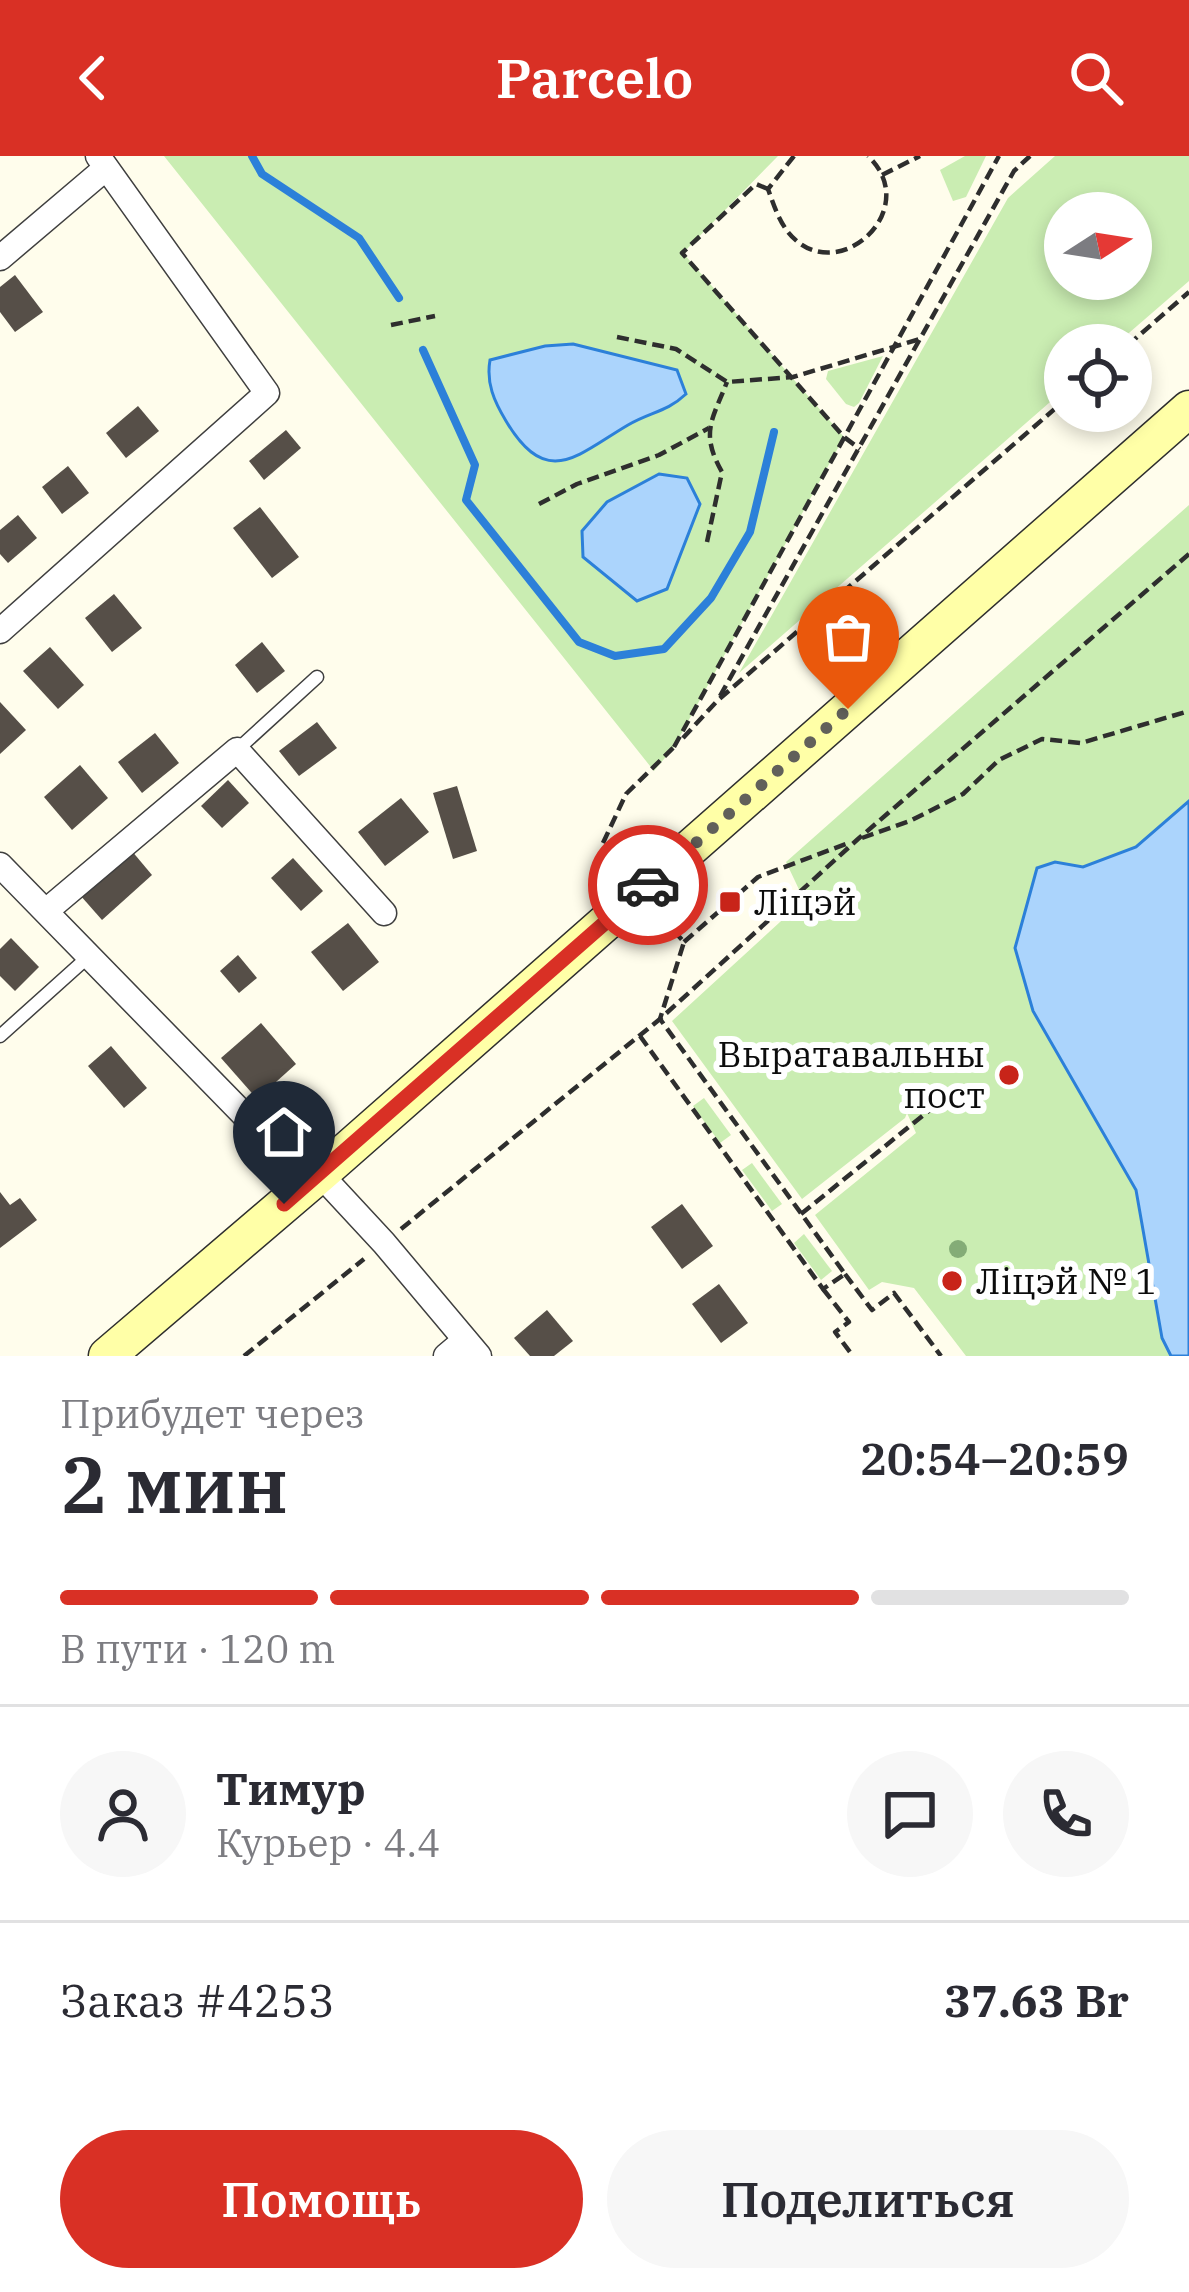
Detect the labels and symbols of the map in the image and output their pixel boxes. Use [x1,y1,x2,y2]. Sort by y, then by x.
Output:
north arrow [1044,192,1152,300]
pin [797,586,899,709]
courier [588,825,708,945]
place label: Ліцэй [754,878,856,925]
marker: Ліцэй [717,889,743,915]
place label: Выратавальны пост [718,1030,985,1118]
marker: Выратавальны пост [996,1062,1022,1088]
pin [233,1081,335,1204]
place label: Ліцэй № 1 [976,1257,1157,1304]
marker: Ліцэй № 1 [939,1268,965,1294]

